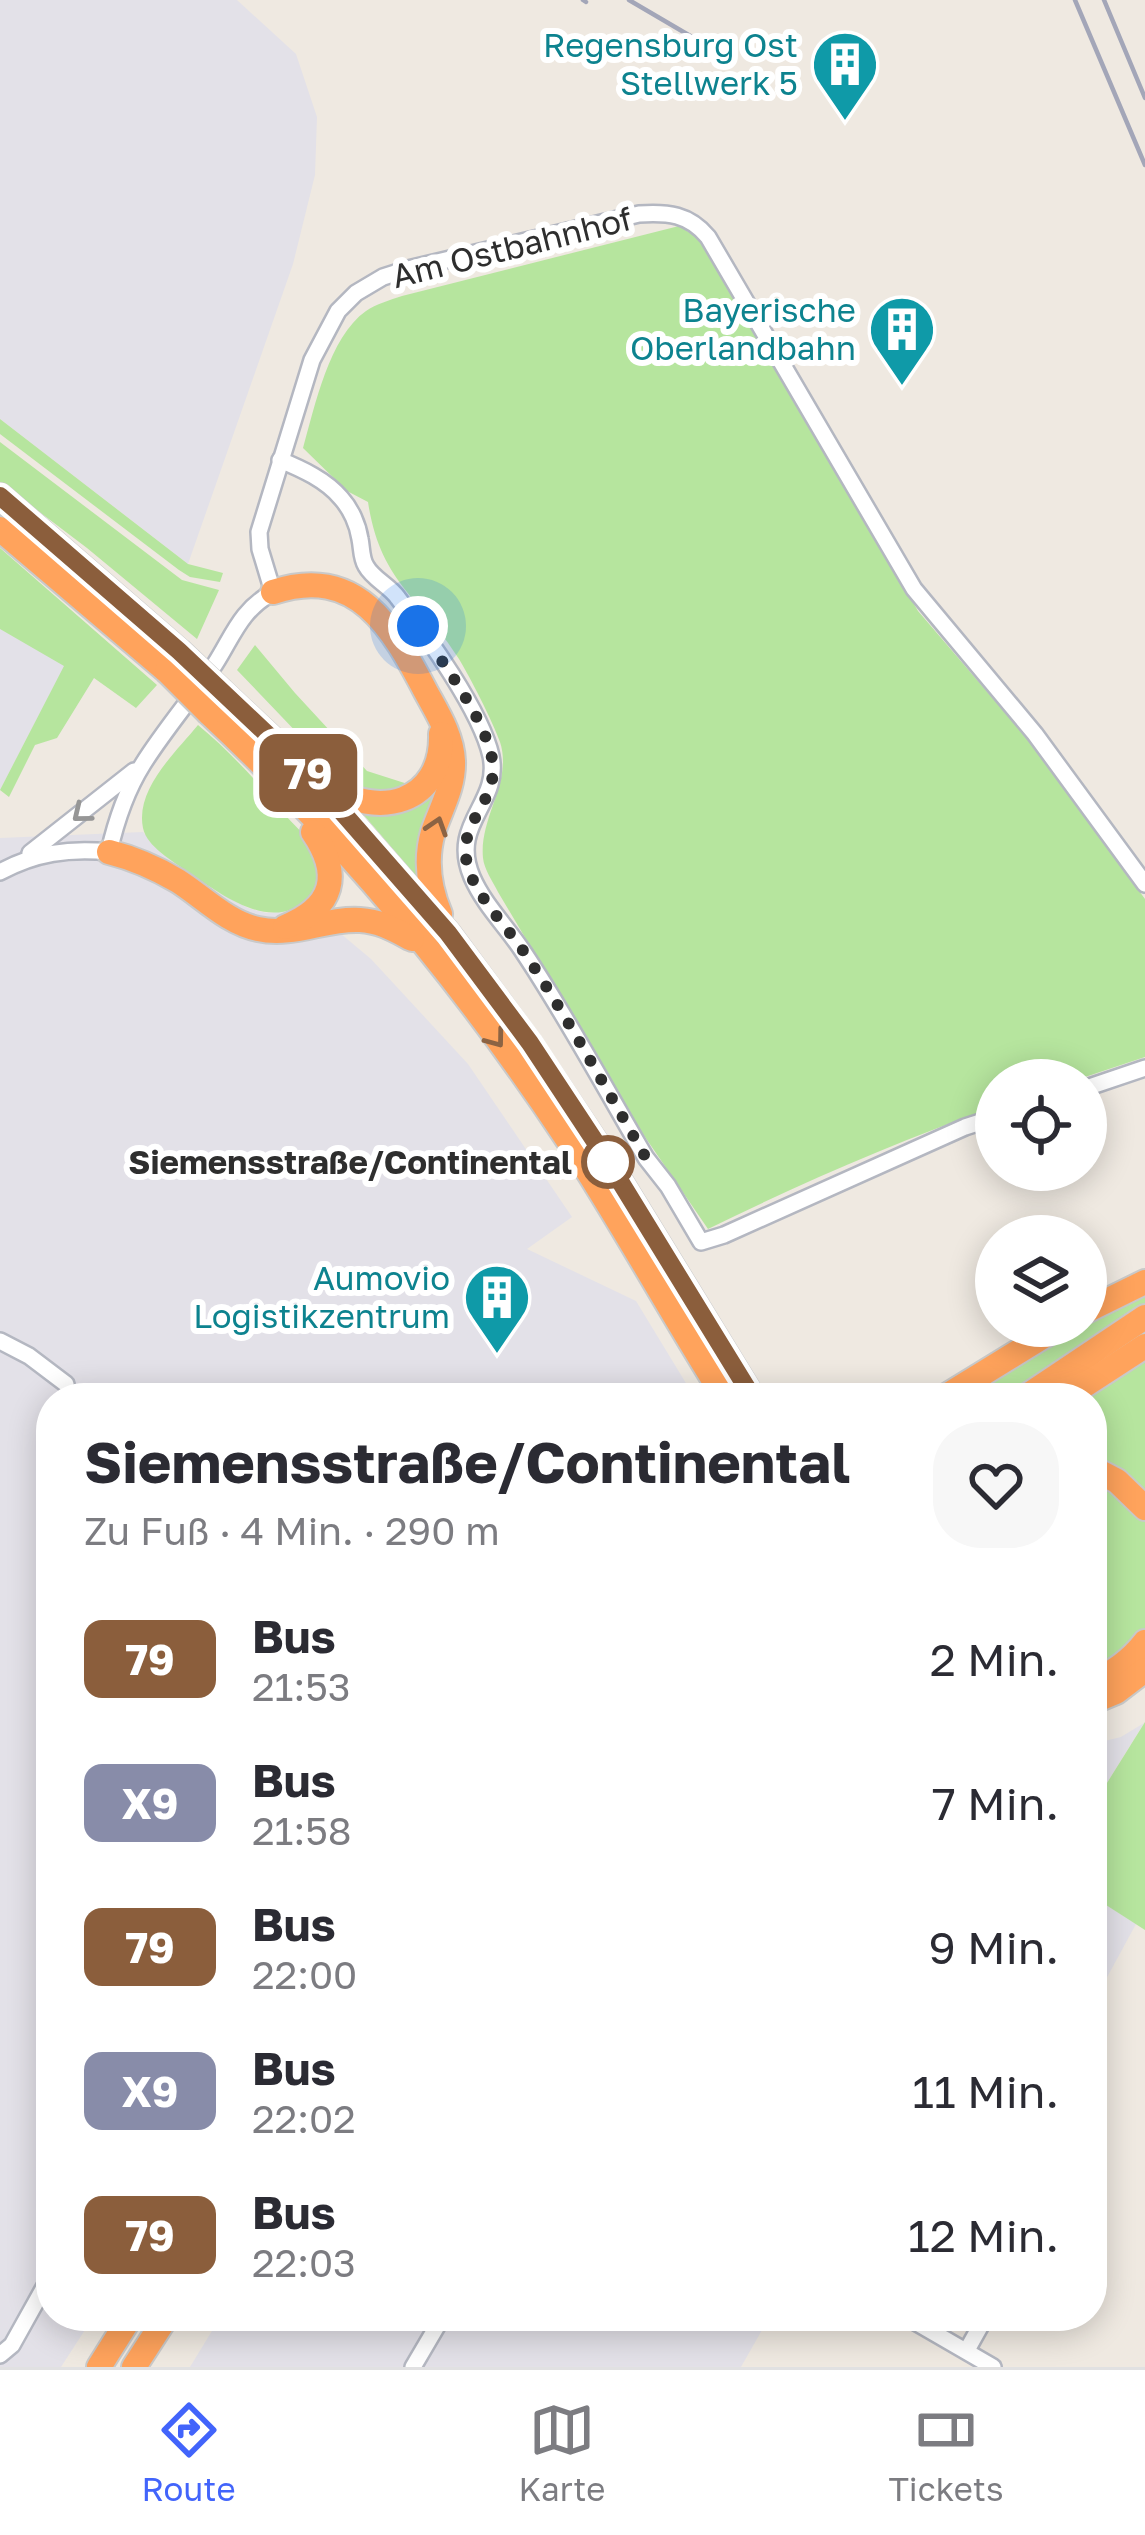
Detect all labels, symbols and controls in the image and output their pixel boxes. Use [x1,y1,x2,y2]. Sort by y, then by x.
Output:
place label: Regensburg Ost Stellwerk 5 [543,25,798,102]
building icon: Regensburg Ost Stellwerk 5 [810,29,880,123]
street label: Am Ostbahnhof [388,198,636,295]
place label: Bayerische Oberlandbahn [630,290,856,367]
building icon: Bayerische Oberlandbahn [867,294,937,388]
your location [388,596,448,656]
line badge: 79 [254,734,362,812]
text: 79 [283,748,333,798]
one-way arrow [73,800,95,821]
one-way arrow [422,816,447,837]
one-way arrow [482,1026,503,1048]
map controls [975,1059,1107,1347]
button: locate [975,1059,1107,1191]
marker: Siemensstraße/Continental [583,1137,633,1187]
place label: Siemensstraße/Continental [128,1142,572,1181]
button: layers [975,1215,1107,1347]
place label: Aumovio Logistikzentrum [193,1258,450,1335]
building icon: Aumovio Logistikzentrum [462,1262,532,1356]
button: heart [933,1422,1059,1548]
text: Siemensstraße/Continental [84,1427,850,1496]
text: Zu Fuß · 4 Min. · 290 m [84,1507,500,1554]
text: Bus [252,1609,336,1663]
text: 2 Min. [930,1632,1059,1686]
text: 79 [125,1634,175,1684]
text: 21:53 [252,1663,351,1710]
text: Bus [252,1753,336,1807]
text: 7 Min. [932,1776,1059,1830]
text: X9 [122,1778,178,1828]
text: 21:58 [252,1807,352,1854]
text: Bus [252,1897,336,1951]
text: 9 Min. [929,1920,1059,1974]
text: 79 [125,1922,175,1972]
text: 22:00 [252,1951,357,1998]
text: Bus [252,2041,336,2095]
text: 11 Min. [912,2064,1059,2118]
text: X9 [122,2066,178,2116]
text: 22:02 [252,2095,356,2142]
text: Bus [252,2185,336,2239]
text: 12 Min. [908,2208,1059,2262]
text: 79 [125,2210,175,2260]
text: 22:03 [252,2239,356,2286]
tab: Route [141,2397,236,2508]
tab: Karte [519,2397,606,2508]
tab: Tickets [888,2397,1004,2508]

